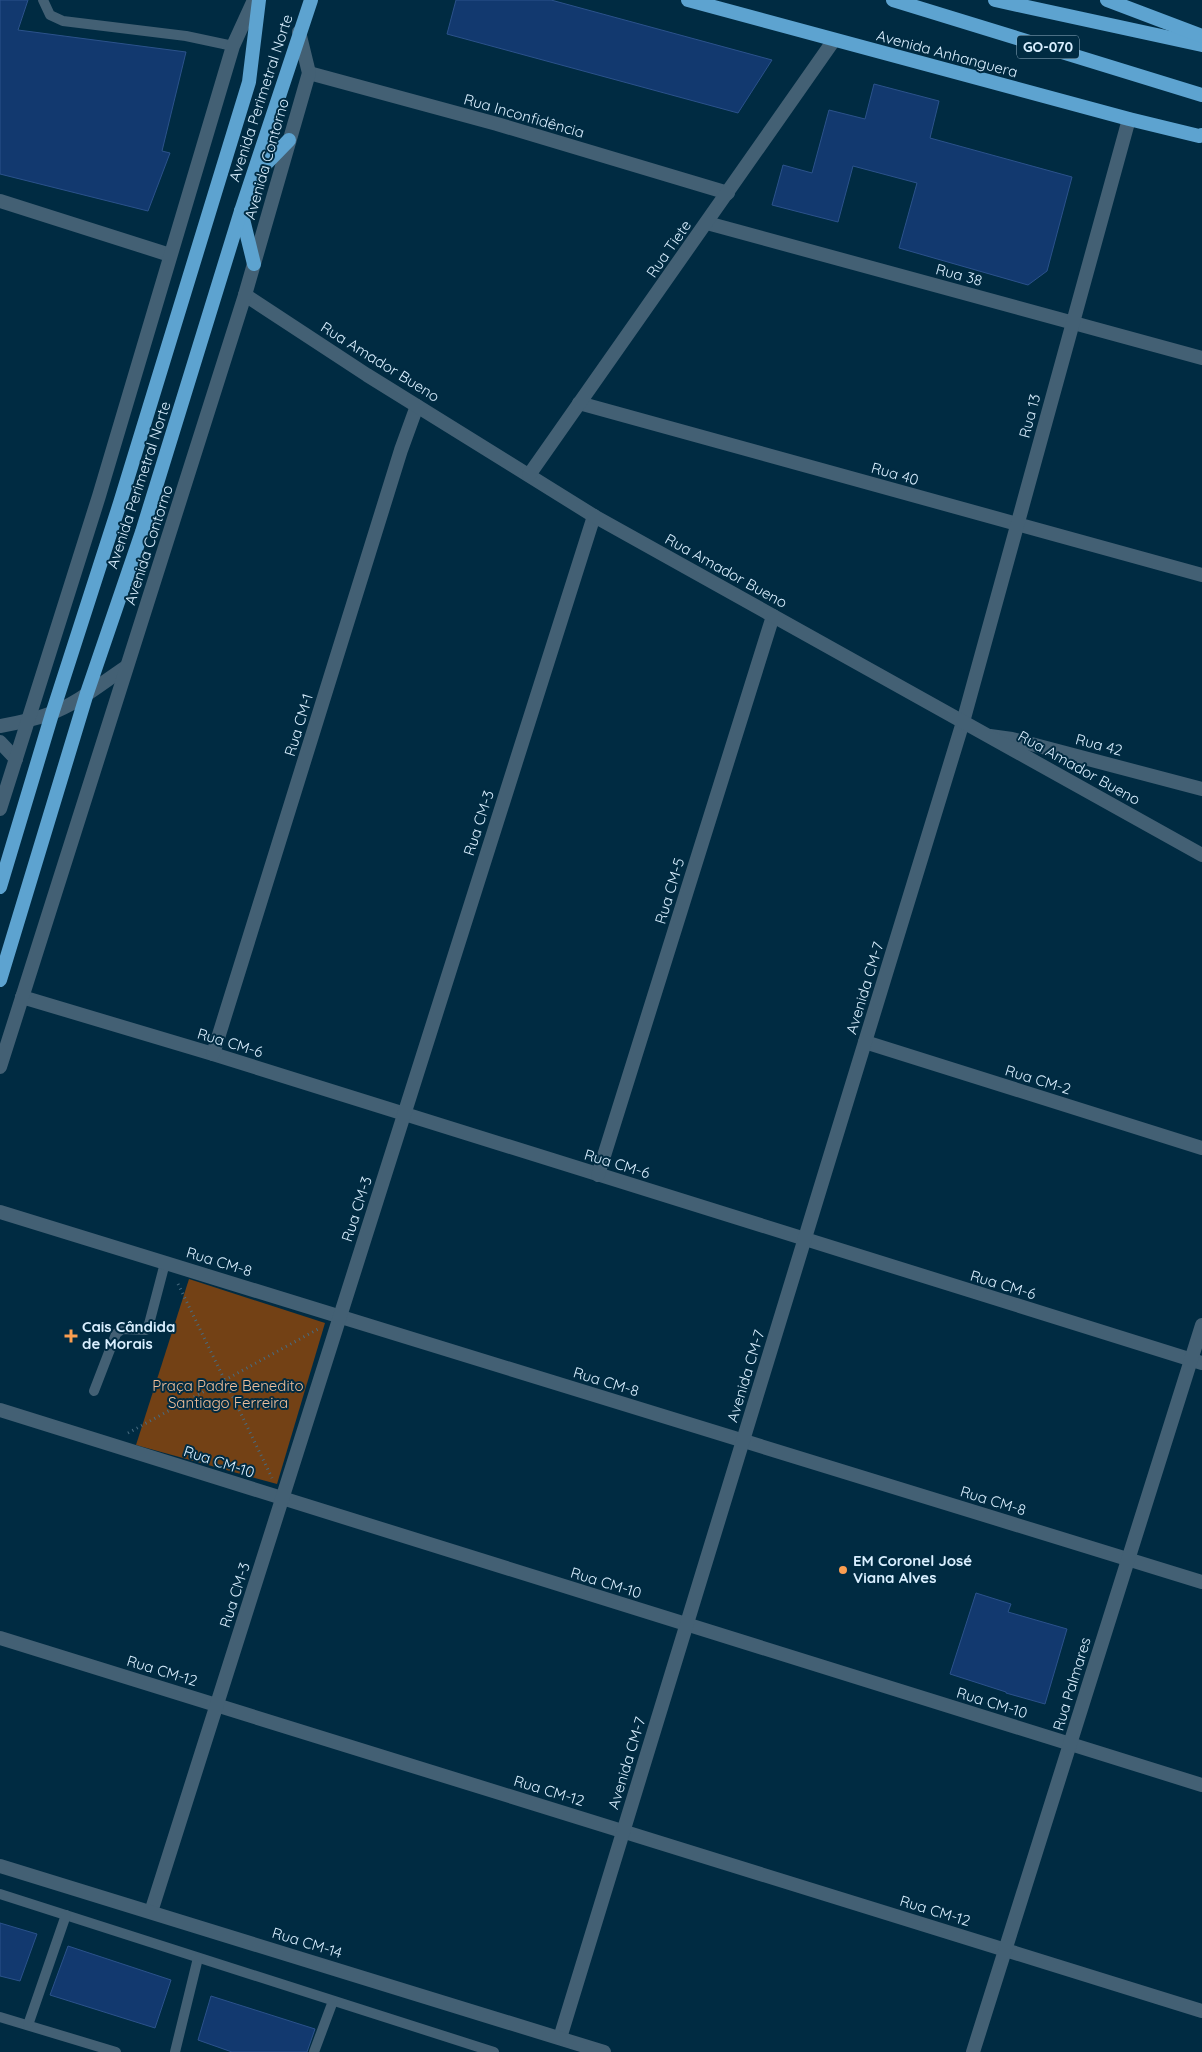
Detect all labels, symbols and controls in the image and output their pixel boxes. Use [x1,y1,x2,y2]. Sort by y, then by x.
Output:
street label: Avenida Perimetral Norte [224,12,297,184]
street label: Avenida Anhanguera [874,26,1020,82]
road number: GO-070 [1017,36,1079,58]
street label: Rua Inconfidência [462,89,587,142]
street label: Avenida Contorno [240,96,293,222]
street label: Rua Tiete [642,216,695,281]
street label: Rua 38 [934,259,985,290]
street label: Rua Amador Bueno [317,317,443,406]
street label: Rua 13 [1015,392,1045,440]
street label: Avenida Perimetral Norte [102,399,175,571]
street label: Rua 40 [869,458,921,489]
street label: Avenida Contorno [120,483,177,607]
street label: Rua Amador Bueno [662,529,791,612]
street label: Rua CM-1 [280,691,317,758]
street label: Rua Amador Bueno [1015,726,1144,809]
street label: Rua 42 [1074,729,1125,760]
street label: Rua CM-3 [459,788,498,858]
street label: Rua CM-5 [651,856,689,926]
street label: Avenida CM-7 [841,939,888,1036]
street label: Rua CM-6 [195,1024,265,1062]
street label: Rua CM-2 [1003,1060,1073,1099]
street label: Rua CM-6 [582,1145,652,1183]
street label: Rua CM-3 [337,1174,376,1244]
street label: Rua CM-8 [184,1243,254,1281]
street label: Rua CM-6 [968,1266,1038,1304]
place label: Cais Cândida de Morais [82,1317,175,1353]
street label: Avenida CM-7 [722,1327,769,1424]
marker: Cais Cândida de Morais [64,1329,78,1343]
street label: Rua CM-8 [571,1363,641,1401]
park label: Praça Padre Benedito Santiago Ferreira [152,1376,304,1412]
street label: Rua CM-10 [181,1441,257,1482]
street label: Rua CM-8 [958,1482,1028,1520]
place label: EM Coronel José Viana Alves [853,1551,972,1587]
street label: Rua CM-3 [215,1560,254,1630]
street label: Rua CM-10 [568,1563,644,1602]
marker: EM Coronel José Viana Alves [837,1564,849,1576]
street label: Rua Palmares [1048,1635,1095,1733]
street label: Rua CM-12 [125,1651,200,1690]
street label: Rua CM-10 [954,1683,1030,1722]
street label: Avenida CM-7 [603,1714,650,1811]
street label: Rua CM-12 [512,1771,587,1810]
street label: Rua CM-12 [898,1891,973,1930]
street label: Rua CM-14 [270,1923,345,1962]

